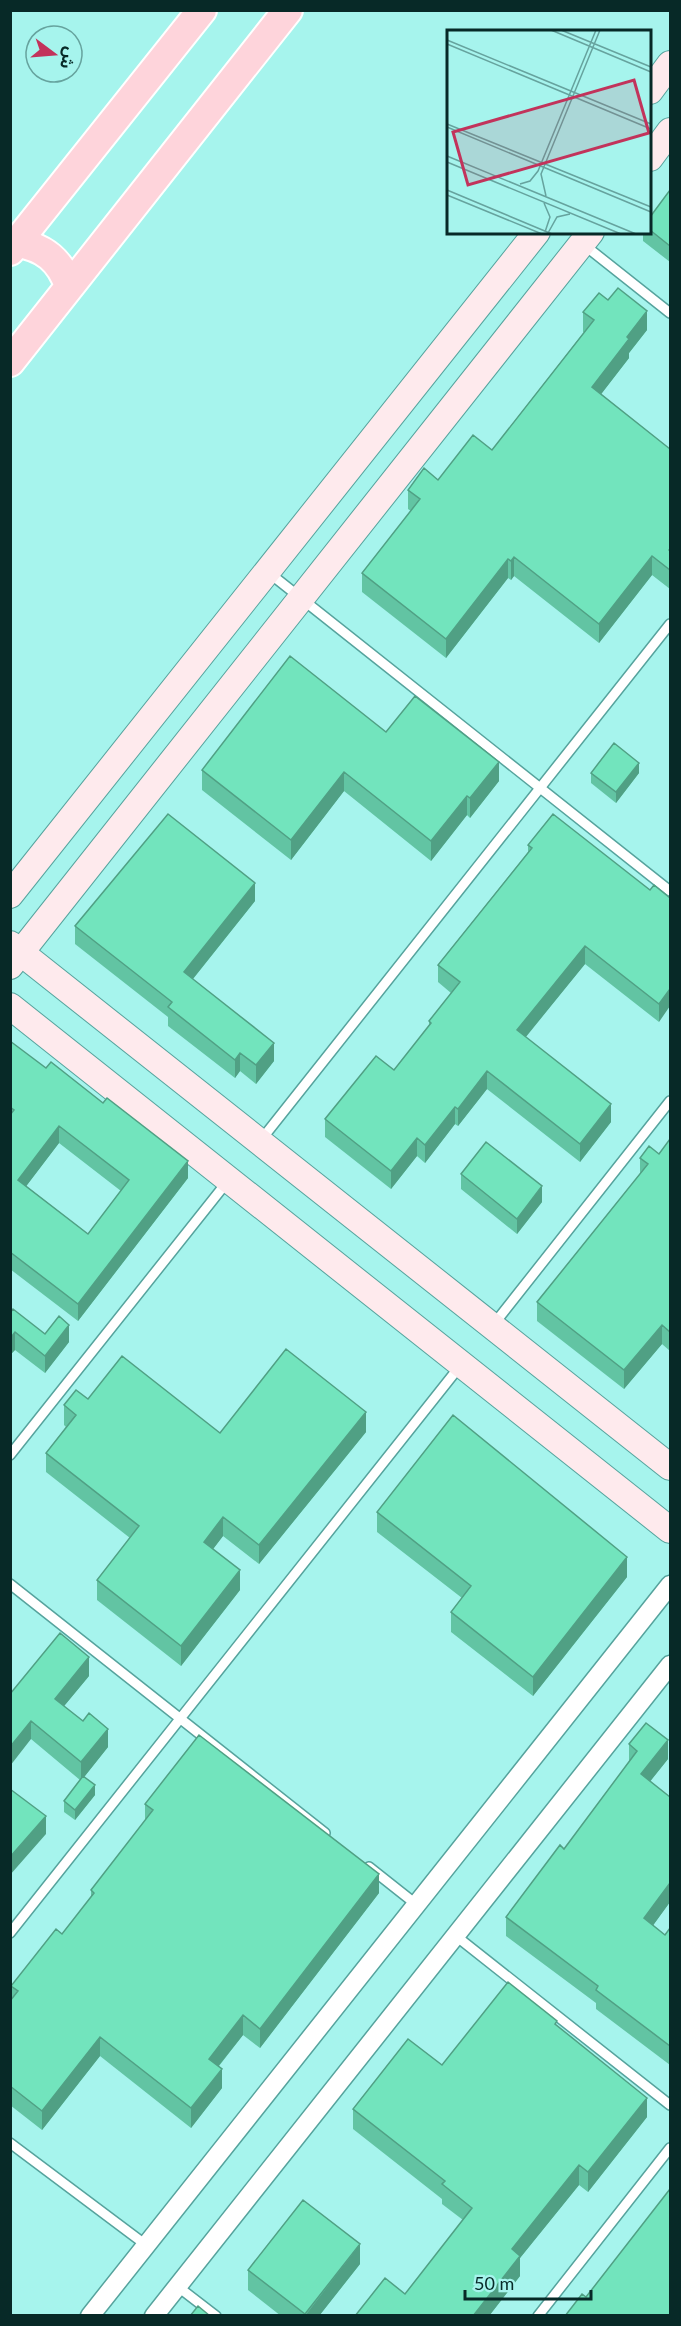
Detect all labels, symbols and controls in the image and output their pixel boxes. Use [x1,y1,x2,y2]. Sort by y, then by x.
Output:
north arrow [24,24,84,84]
inset map [447,30,651,234]
text: ش [56,45,81,72]
scale bar [465,2263,591,2301]
text: 50 m [474,2272,514,2294]

